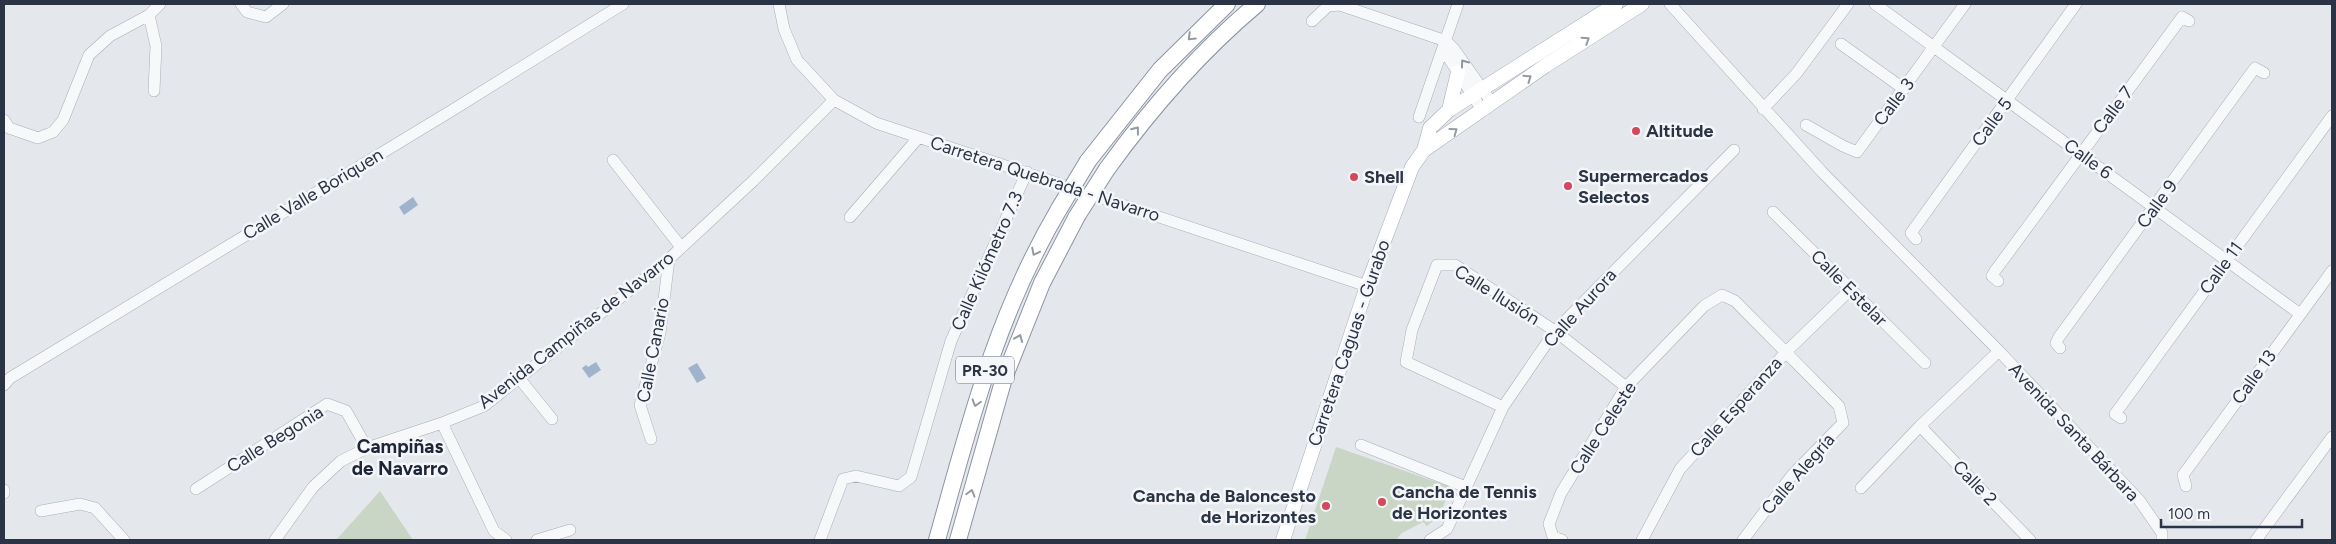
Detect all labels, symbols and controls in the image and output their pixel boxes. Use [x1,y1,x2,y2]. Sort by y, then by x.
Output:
one-way arrow [1188,31,1197,40]
one-way arrow [1580,37,1589,46]
one-way arrow [1461,59,1470,69]
street label: Calle 3 [1869,74,1919,130]
one-way arrow [1522,75,1532,84]
street label: Calle 7 [2088,82,2138,138]
street label: Calle 5 [1967,93,2017,151]
place label: Altitude [1646,120,1713,142]
marker: Altitude [1630,125,1642,137]
one-way arrow [1130,126,1139,136]
one-way arrow [1448,128,1457,137]
street label: Carretera Quebrada - Navarro [927,131,1163,227]
street label: Calle 6 [2059,134,2117,184]
street label: Calle Valle Boriquen [239,143,387,245]
place label: Supermercados Selectos [1578,165,1709,208]
place label: Shell [1364,166,1404,188]
marker: Shell [1348,171,1360,183]
street label: Calle 9 [2132,175,2182,233]
marker: Supermercados Selectos [1562,180,1574,192]
street label: Calle Kilómetro 7.3 [946,188,1028,334]
street label: Carretera Caguas - Gurabo [1303,237,1395,449]
street label: Calle 11 [2195,238,2247,298]
street label: Calle Estelar [1806,245,1892,331]
one-way arrow [1031,246,1041,255]
street label: Avenida Campiñas de Navarro [474,247,678,413]
street label: Calle Ilusión [1450,260,1544,330]
street label: Calle Aurora [1539,264,1621,352]
street label: Calle Canario [632,296,674,404]
one-way arrow [1013,334,1023,343]
street label: Calle 13 [2227,346,2281,408]
street label: Calle Esperanza [1685,352,1787,462]
road number: PR-30 [956,356,1014,384]
street label: Avenida Santa Bárbara [2004,358,2144,506]
street label: Calle Celeste [1565,377,1641,478]
one-way arrow [971,398,981,406]
street label: Calle Begonia [223,401,327,477]
street label: Calle Alegría [1757,429,1839,519]
district label: Campiñas de Navarro [352,435,448,480]
street label: Calle 2 [1948,456,2002,510]
place label: Cancha de Tennis de Horizontes [1392,481,1537,524]
place label: Cancha de Baloncesto de Horizontes [1133,485,1317,528]
one-way arrow [966,490,976,498]
marker: Cancha de Tennis de Horizontes [1376,496,1388,508]
scale bar [2161,496,2302,528]
marker: Cancha de Baloncesto de Horizontes [1320,500,1332,512]
text: 100 m [2168,505,2210,523]

